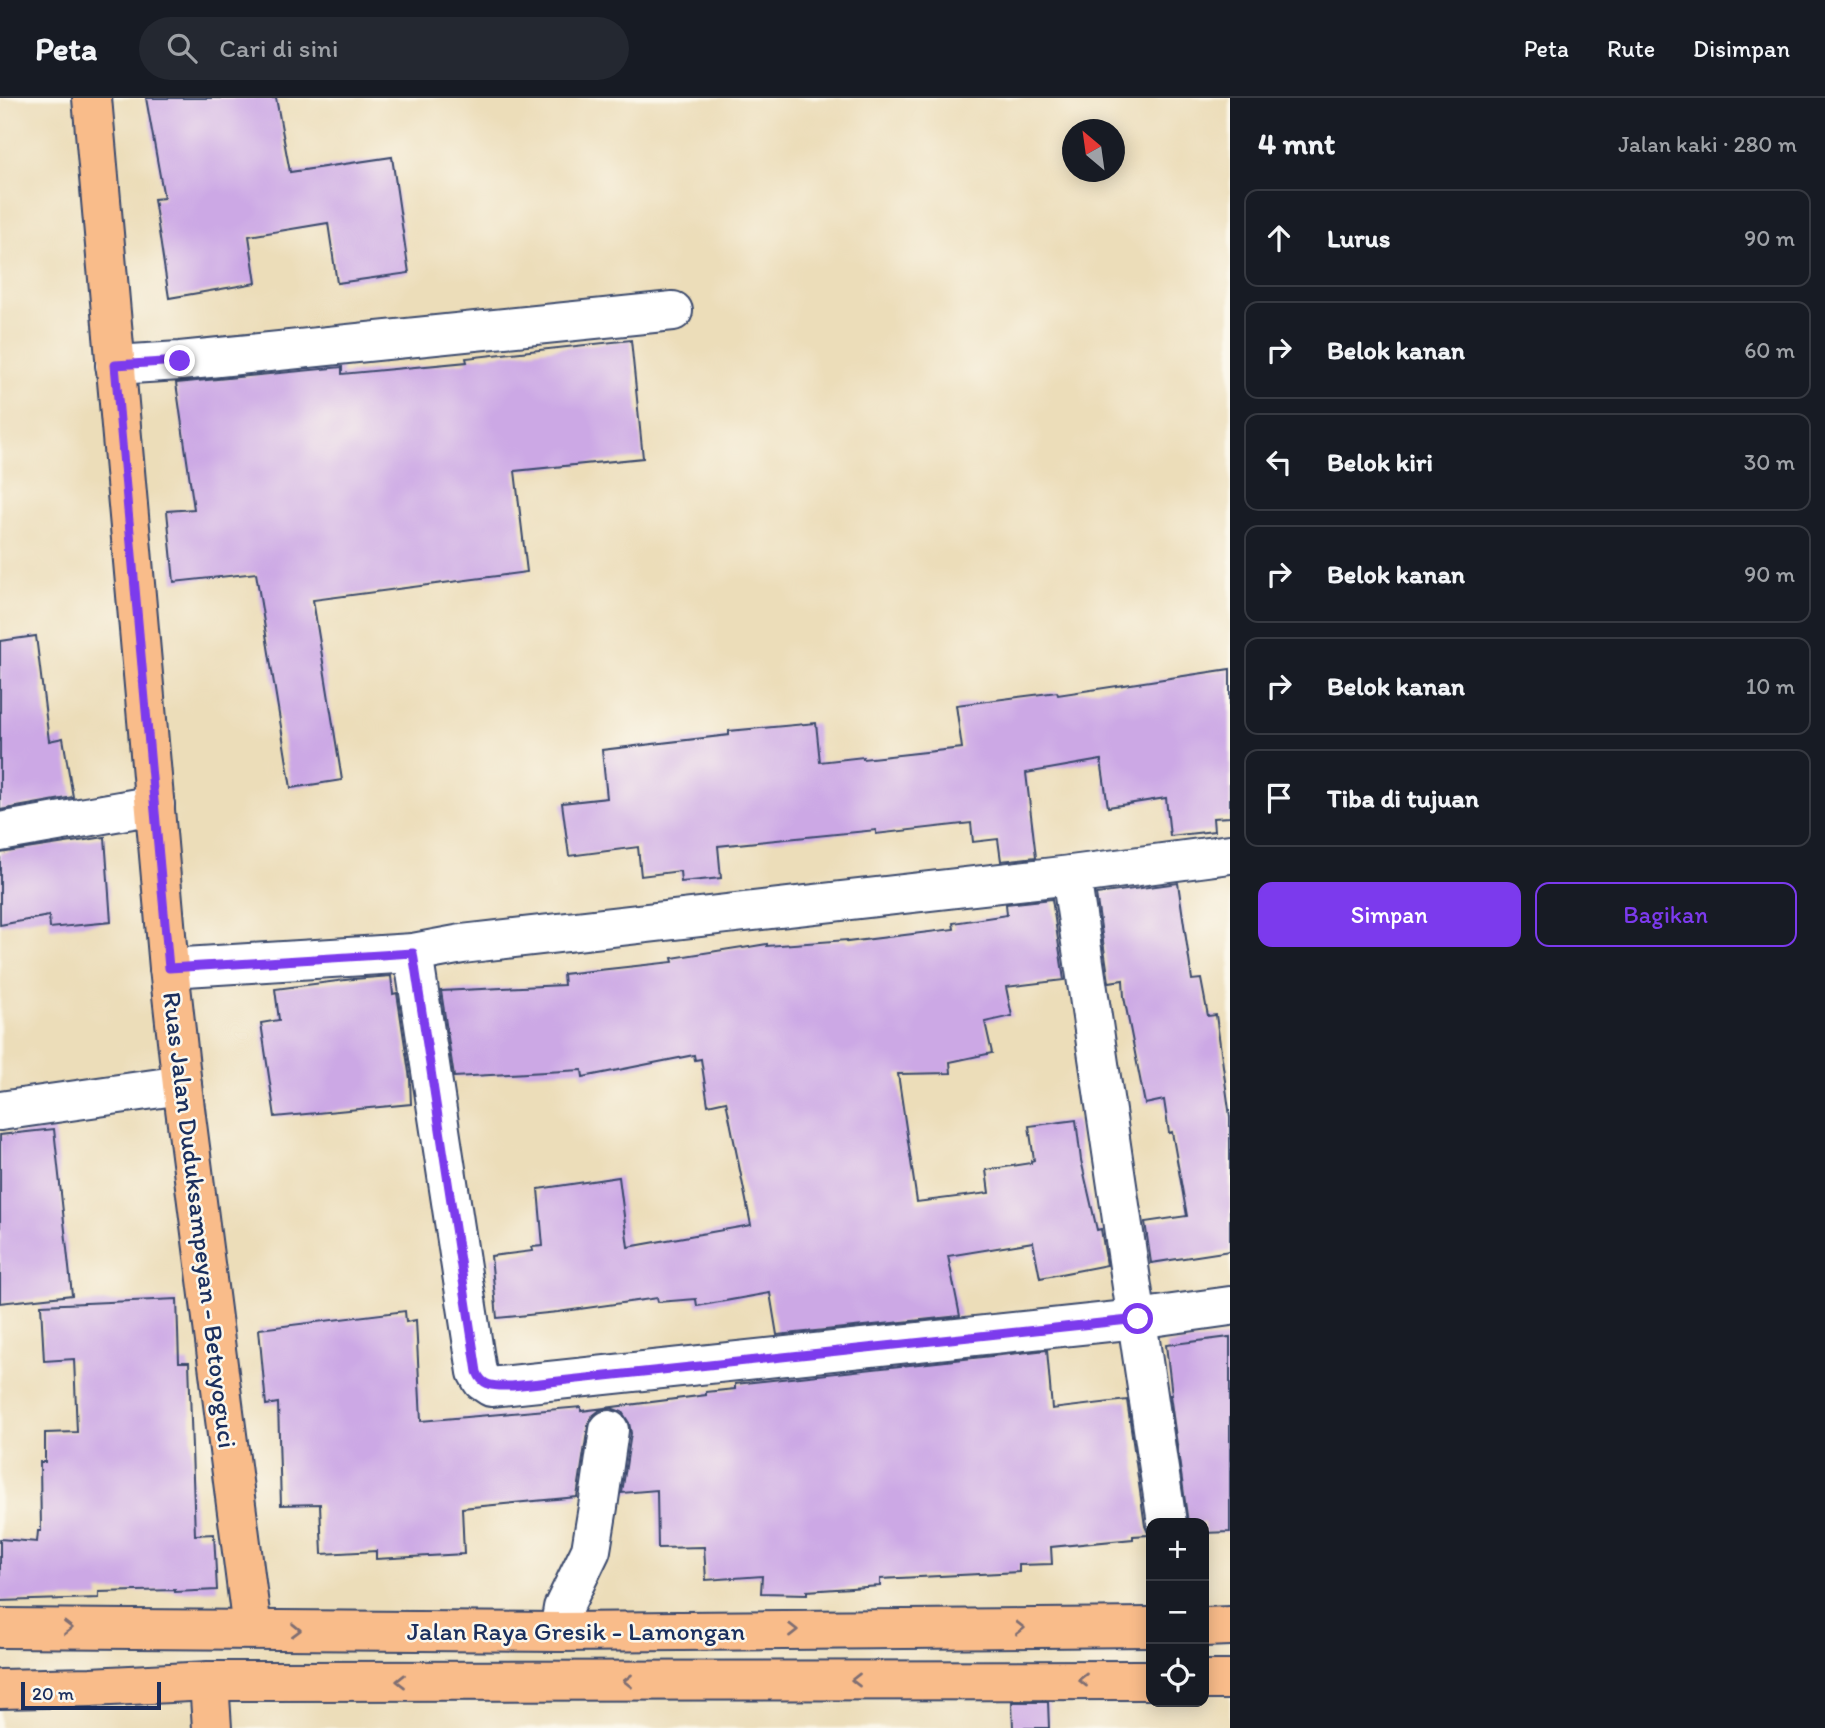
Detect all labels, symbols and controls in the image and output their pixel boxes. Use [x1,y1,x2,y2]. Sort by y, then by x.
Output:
search box [139,17,629,80]
text: Peta [35,29,97,68]
icon: search [163,29,201,67]
text: Cari di sini [219,32,338,64]
text: Peta [1524,34,1569,63]
text: Rute [1607,34,1655,63]
text: Disimpan [1693,34,1790,63]
north arrow [1062,119,1125,182]
text: 4 mnt [1258,125,1335,162]
text: Jalan kaki · 280 m [1618,130,1797,158]
icon: ahead [1260,219,1298,257]
text: Lurus [1327,222,1390,254]
text: 90 m [1744,224,1795,252]
icon: right [1260,331,1298,369]
text: Belok kanan [1327,334,1465,366]
text: 60 m [1744,336,1795,364]
route end [164,345,195,376]
icon: left [1260,443,1298,481]
text: Belok kiri [1327,446,1433,478]
text: 30 m [1744,448,1795,476]
icon: right [1260,555,1298,593]
text: Belok kanan [1327,558,1465,590]
text: 90 m [1744,560,1795,588]
icon: right [1260,667,1298,705]
text: Belok kanan [1327,670,1465,702]
text: 10 m [1746,672,1795,700]
icon: arrive [1260,779,1298,817]
text: Tiba di tujuan [1327,782,1479,814]
button: Simpan [1258,882,1521,947]
button: Bagikan [1535,882,1797,947]
street label: Ruas Jalan Duduksampeyan - Betoyoguci [156,990,244,1450]
route start [1122,1303,1153,1334]
map controls [1146,1518,1209,1707]
button: + [1146,1518,1209,1581]
button: − [1146,1581,1209,1644]
street label: Jalan Raya Gresik - Lamongan [407,1615,745,1647]
one-way arrow [63,1620,74,1636]
one-way arrow [1015,1621,1026,1636]
one-way arrow [291,1622,301,1638]
one-way arrow [788,1622,798,1638]
button: locate [1146,1644,1209,1707]
one-way arrow [850,1672,860,1688]
one-way arrow [1077,1672,1088,1688]
one-way arrow [395,1673,405,1689]
one-way arrow [622,1673,633,1689]
scale bar [21,1679,161,1711]
text: 20 m [32,1682,74,1705]

